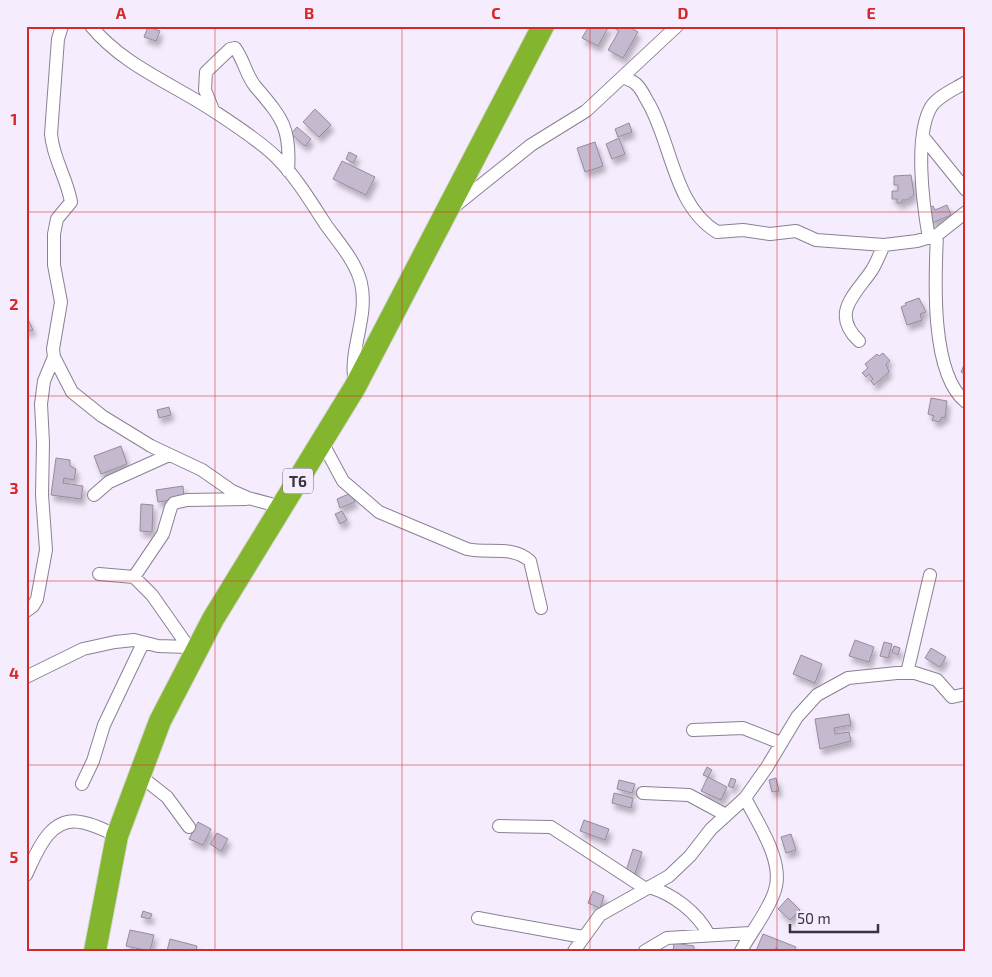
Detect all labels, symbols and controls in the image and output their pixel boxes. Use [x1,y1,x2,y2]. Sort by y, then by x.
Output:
text: A [116,3,127,22]
text: B [304,3,314,22]
text: C [491,3,501,22]
text: D [678,3,689,22]
text: E [866,3,876,22]
text: 1 [11,109,17,128]
text: 2 [9,294,19,313]
road number: T6 [283,468,313,494]
text: 3 [9,478,19,497]
text: 4 [9,663,19,682]
text: 5 [10,847,19,866]
scale bar [790,902,877,934]
text: 50 m [797,909,831,927]

